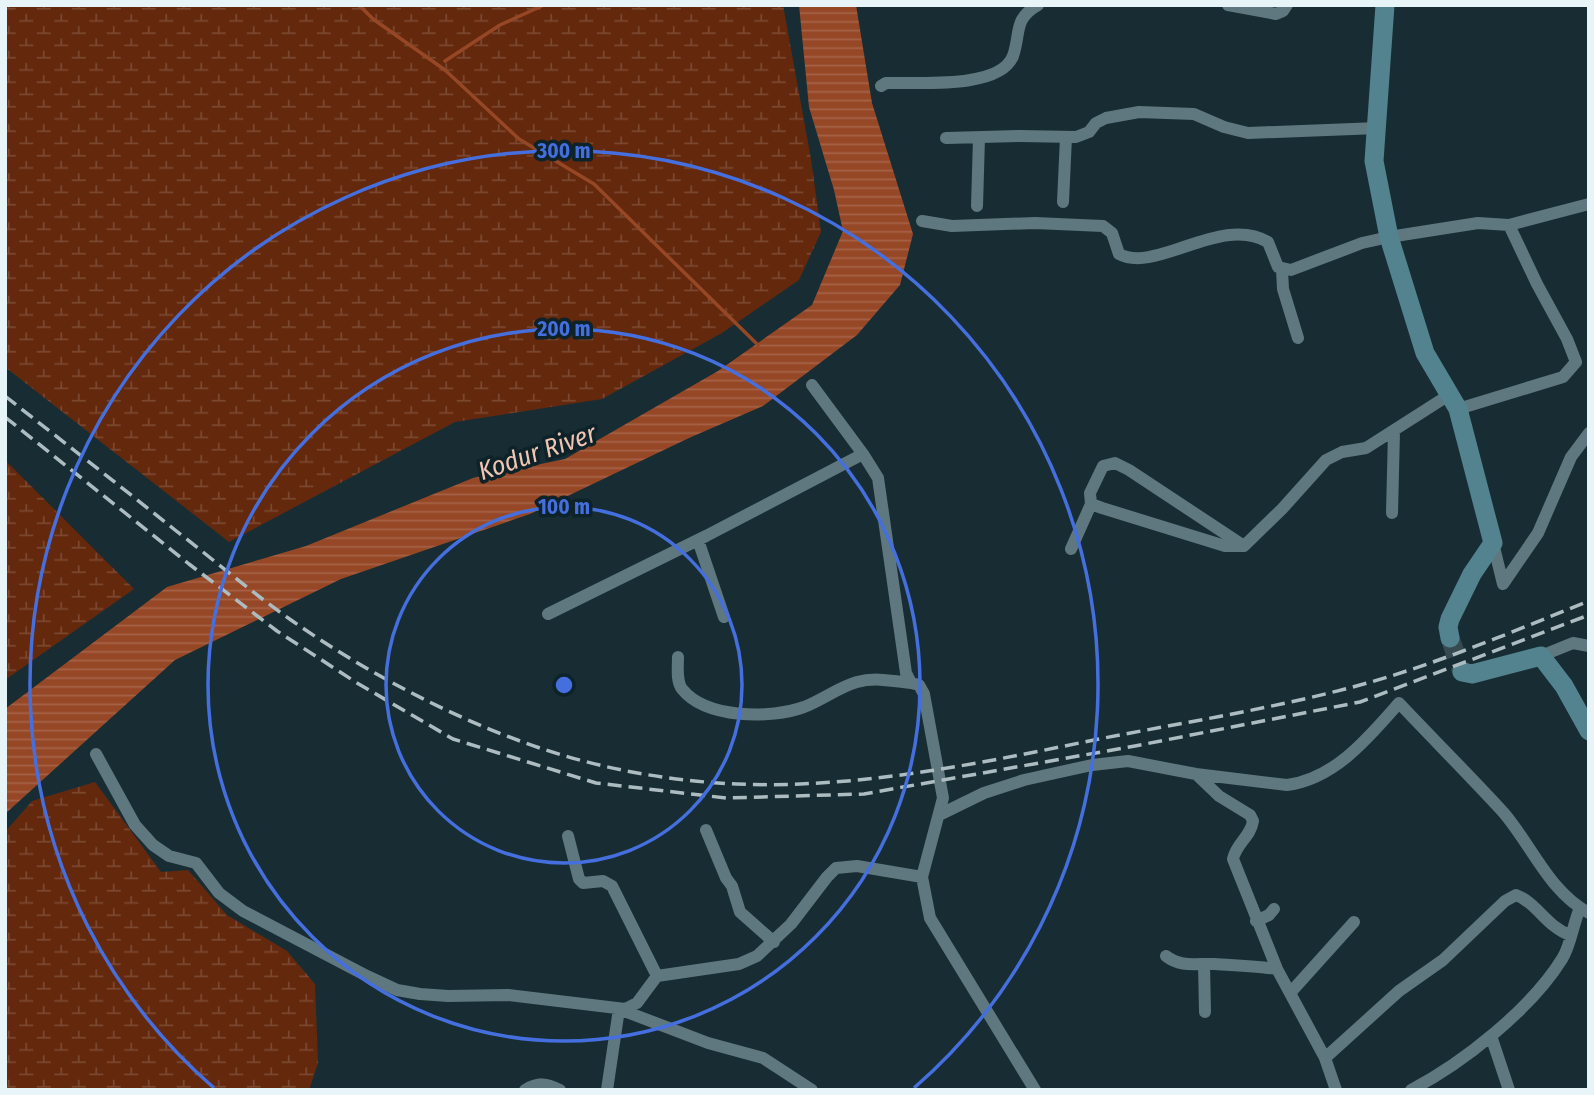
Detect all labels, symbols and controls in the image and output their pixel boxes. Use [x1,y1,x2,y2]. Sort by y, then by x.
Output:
text: 300 m [536,138,591,164]
text: 200 m [536,316,591,342]
water label: Kodur River [474,418,601,487]
text: 100 m [538,494,590,520]
centre of rings [552,673,576,697]

